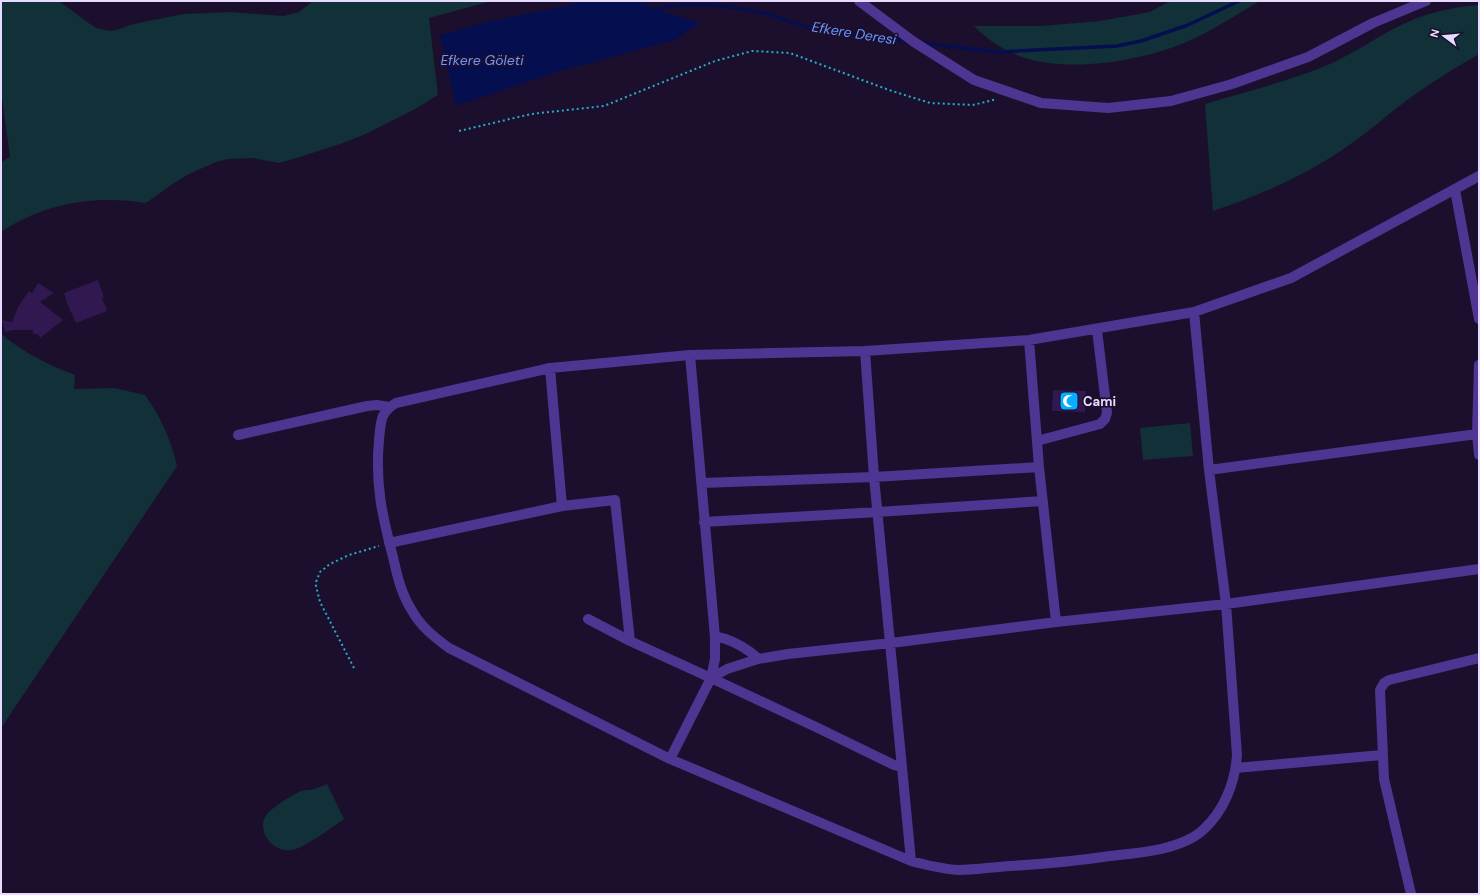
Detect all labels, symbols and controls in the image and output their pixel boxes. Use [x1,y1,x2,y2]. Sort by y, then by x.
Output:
north arrow [1424,16,1464,56]
water label: Efkere Deresi [810,17,898,49]
text: N [1427,27,1442,39]
water label: Efkere Göleti [440,51,524,69]
mosque icon: Cami [1058,390,1080,412]
place label: Cami [1083,393,1116,410]

